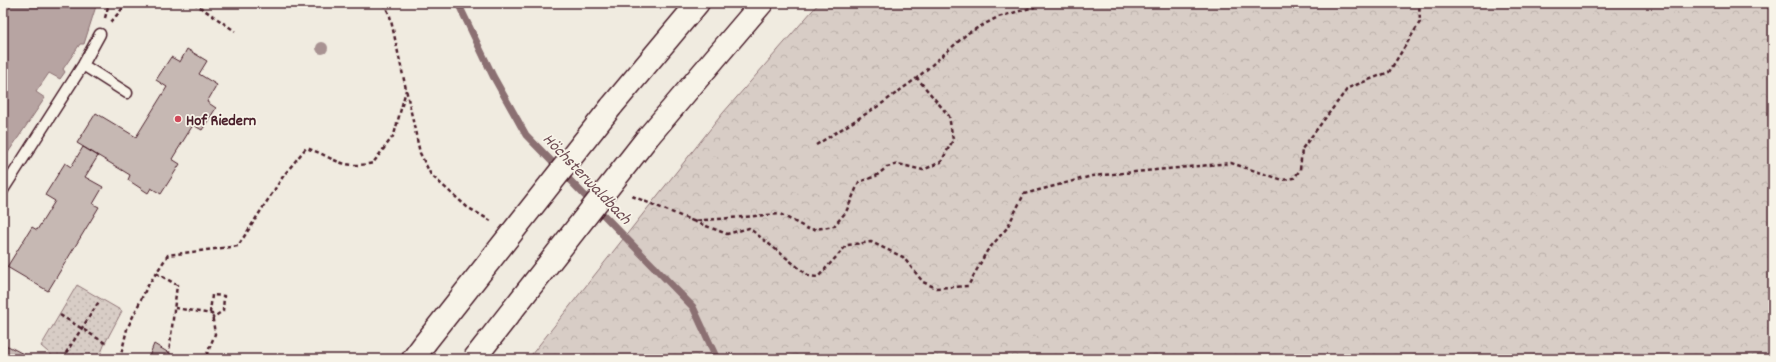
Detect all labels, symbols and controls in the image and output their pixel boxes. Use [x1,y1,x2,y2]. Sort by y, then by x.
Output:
place label: Hof Riedern [186,110,256,133]
marker: Hof Riedern [173,114,183,124]
water label: Höchsterwaldbach [536,129,637,232]

